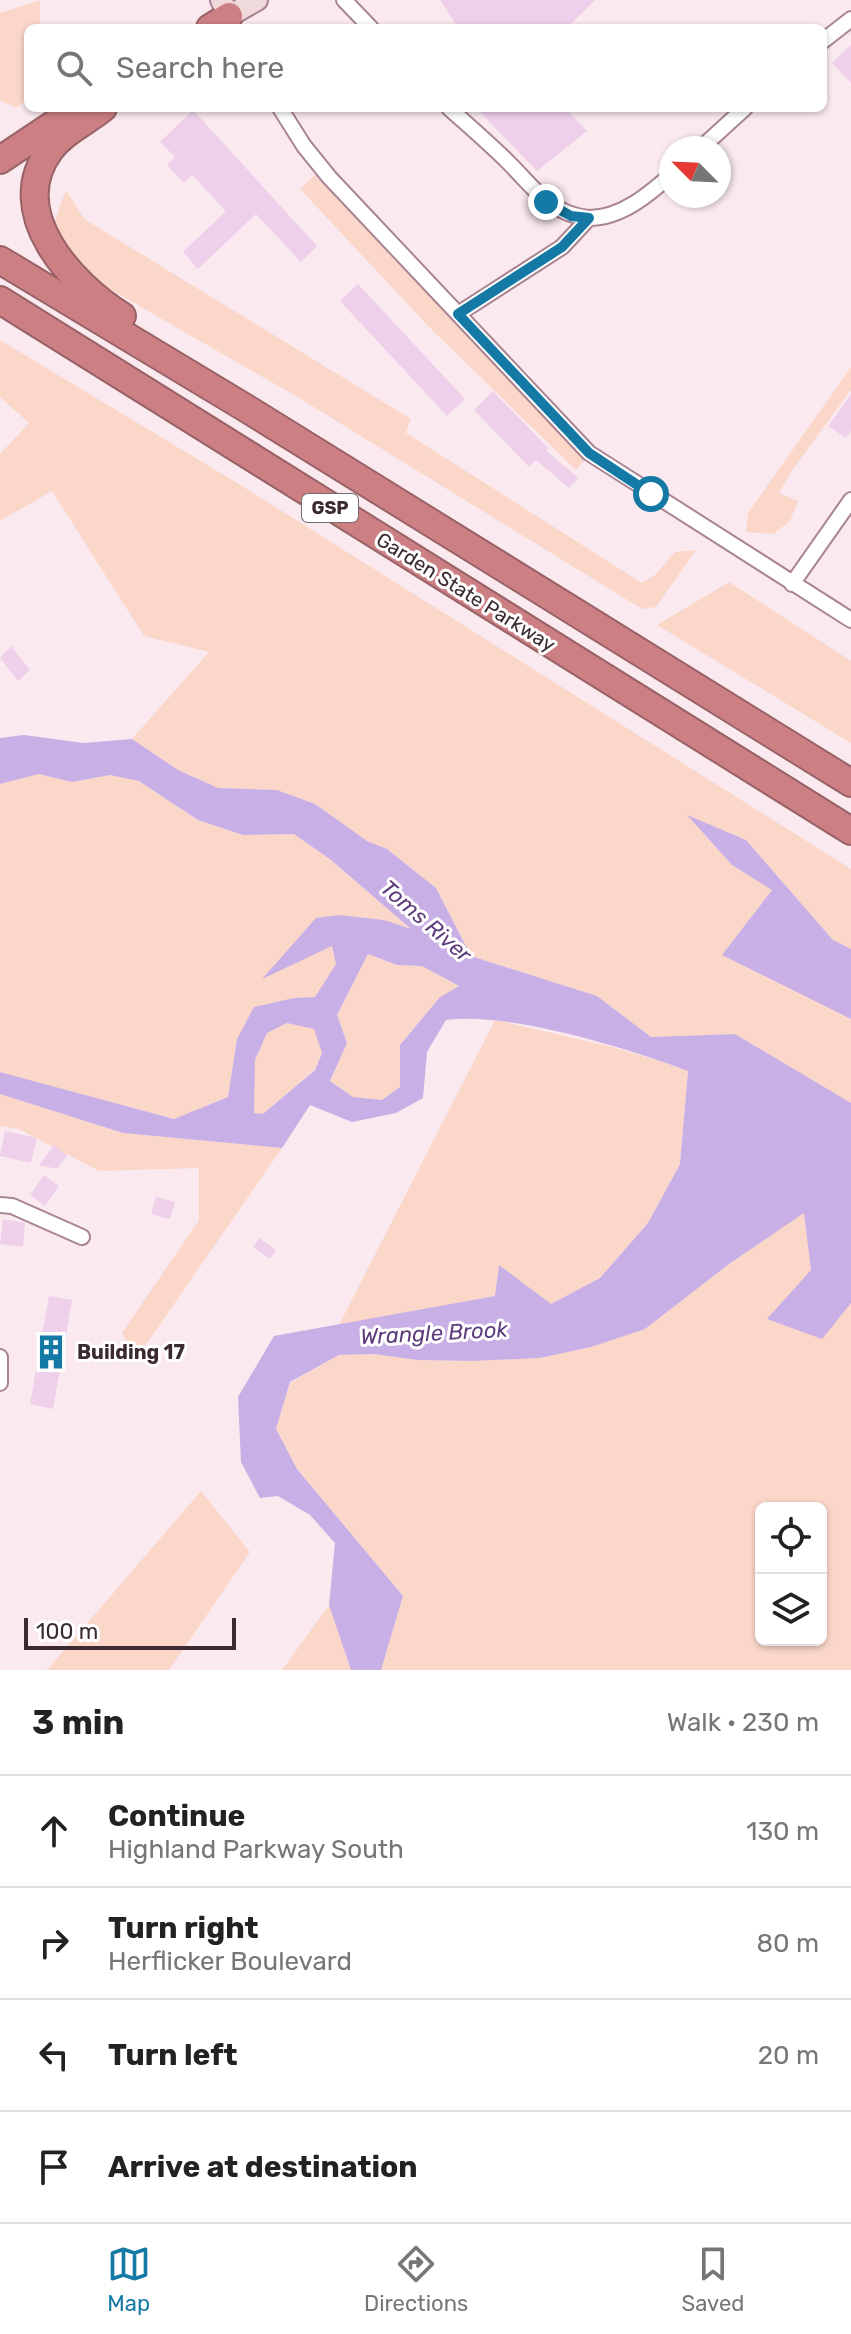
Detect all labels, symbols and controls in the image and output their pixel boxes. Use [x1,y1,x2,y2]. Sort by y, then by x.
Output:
search box [24,24,827,112]
icon: search [52,46,96,90]
text: Search here [116,50,284,86]
north arrow [659,136,731,208]
route end [528,184,564,220]
route start [633,476,669,512]
road number: GSP [302,494,358,522]
street label: Garden State Parkway [372,527,560,657]
water label: Toms River [375,874,478,969]
water label: Wrangle Brook [360,1316,509,1350]
building icon: Building 17 [32,1333,70,1371]
place label: Building 17 [77,1340,185,1364]
map controls [755,1502,827,1646]
button: locate [755,1502,827,1574]
button: layers [755,1574,827,1646]
scale bar [24,1614,236,1650]
text: 100 m [36,1618,98,1645]
text: 3 min [32,1702,124,1743]
text: Walk · 230 m [667,1707,819,1738]
text: Continue [108,1798,245,1834]
icon: ahead [32,1809,76,1853]
text: 130 m [746,1816,819,1847]
text: Highland Parkway South [108,1834,404,1865]
text: Turn right [108,1910,259,1946]
icon: right [32,1921,76,1965]
text: 80 m [756,1928,819,1959]
text: Herflicker Boulevard [108,1946,352,1977]
icon: left [32,2033,76,2077]
text: Turn left [108,2037,238,2073]
text: 20 m [758,2040,819,2071]
icon: arrive [32,2145,76,2189]
text: Arrive at destination [108,2149,418,2185]
tab: Map [107,2242,151,2317]
tab: Directions [364,2242,468,2317]
tab: Saved [682,2242,744,2317]

